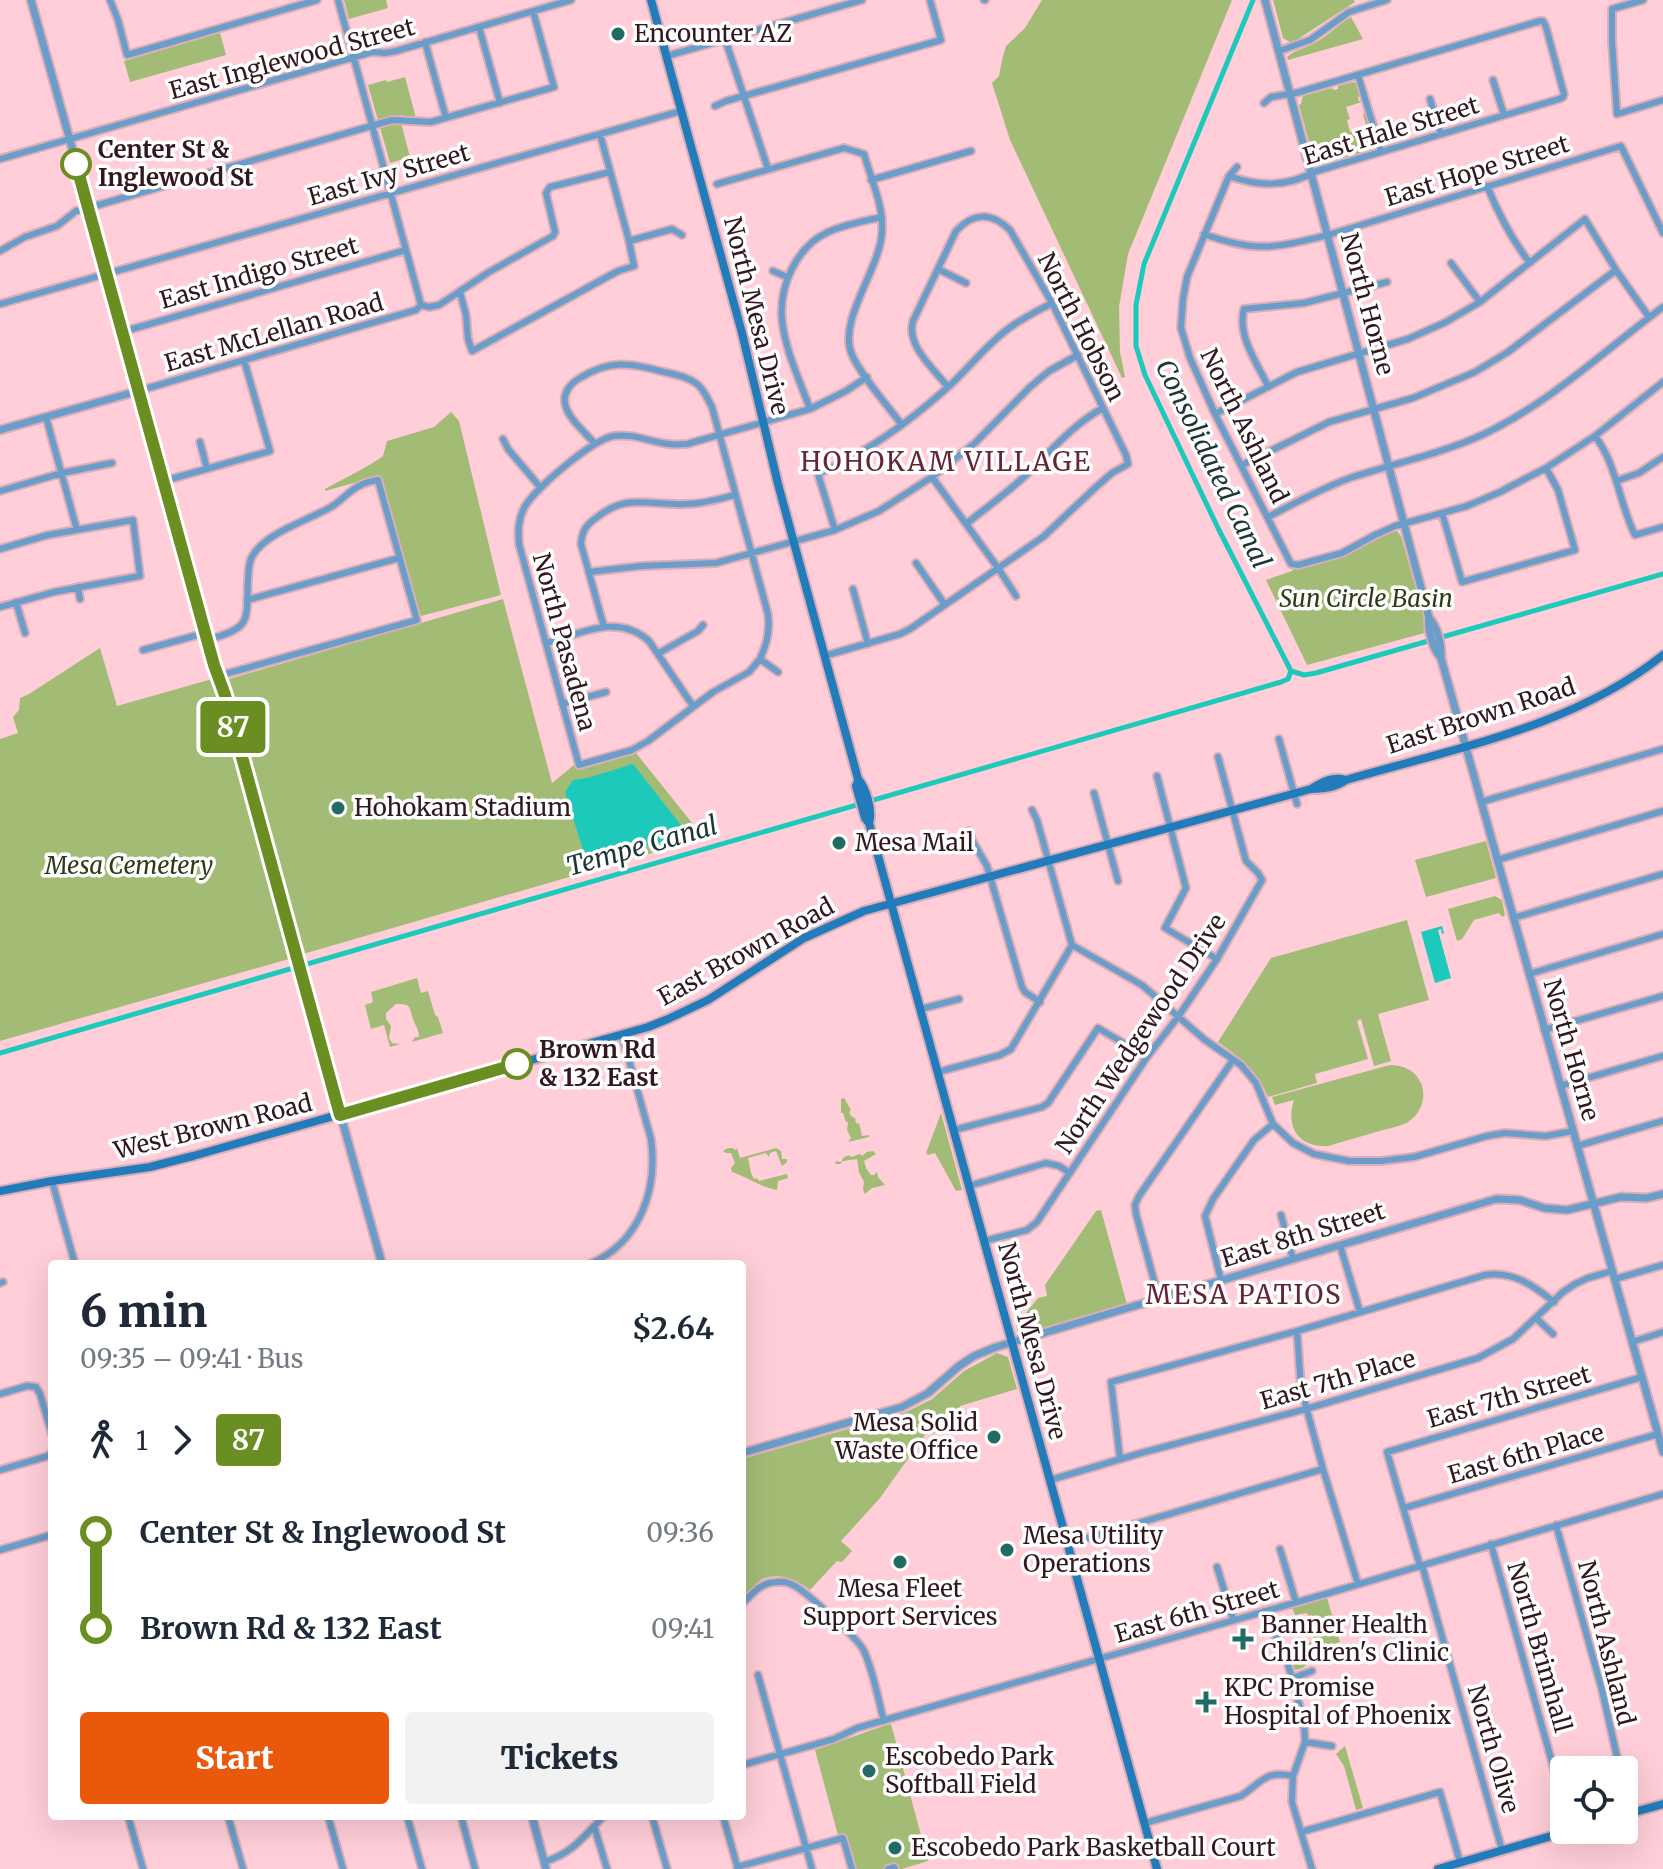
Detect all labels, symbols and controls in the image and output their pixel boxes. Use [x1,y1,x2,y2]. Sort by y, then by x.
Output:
street label: East Inglewood Street [166,11,419,106]
place label: Encounter AZ [634,18,792,49]
marker: Encounter AZ [609,25,627,43]
street label: East Hale Street [1299,89,1483,172]
street label: East Hope Street [1381,128,1573,213]
place label: Center St & Inglewood St [98,134,254,193]
street label: East Ivy Street [304,136,474,212]
marker: Center St & Inglewood St [61,149,91,179]
street label: North Mesa Drive [717,214,796,418]
street label: East Indigo Street [156,229,362,316]
street label: North Horne [1334,229,1401,378]
street label: North Hobson [1031,247,1132,406]
street label: East McLellan Road [161,286,387,379]
street label: North Ashland [1194,343,1295,508]
water label: Consolidated Canal [1149,354,1278,574]
district label: HOHOKAM VILLAGE [800,445,1092,478]
street label: North Pasadena [526,549,603,734]
park label: Sun Circle Basin [1279,583,1453,614]
street label: East Brown Road [1383,670,1579,761]
line badge: 87 [197,701,269,753]
text: 87 [216,709,250,745]
place label: Hohokam Stadium [354,792,571,823]
marker: Hohokam Stadium [329,799,347,817]
water label: Tempe Canal [563,808,721,883]
place label: Mesa Mail [855,827,974,858]
marker: Mesa Mail [830,834,848,852]
park label: Mesa Cemetery [44,850,213,881]
street label: East Brown Road [652,890,839,1013]
street label: North Wedgewood Drive [1049,908,1233,1160]
street label: North Horne [1536,975,1606,1124]
place label: Brown Rd & 132 East [539,1034,659,1093]
marker: Brown Rd & 132 East [502,1049,532,1079]
street label: West Brown Road [110,1087,315,1166]
street label: East 8th Street [1217,1195,1389,1274]
street label: North Mesa Drive [991,1239,1074,1443]
district label: MESA PATIOS [1146,1278,1342,1311]
text: 6 min [80,1284,207,1339]
text: $2.64 [632,1309,714,1347]
text: 09:35 – 09:41 · Bus [80,1342,304,1375]
street label: East 7th Place [1257,1343,1419,1416]
street label: East 7th Street [1424,1358,1595,1435]
place label: Mesa Solid Waste Office [834,1407,978,1466]
street label: East 6th Place [1444,1416,1607,1491]
icon: walk [80,1418,124,1462]
icon: forward [160,1418,204,1462]
text: 87 [232,1422,265,1458]
text: 1 [136,1424,148,1457]
marker: Mesa Solid Waste Office [985,1428,1003,1446]
text: Center St & Inglewood St [140,1513,506,1551]
text: 09:36 [646,1516,714,1549]
place label: Mesa Utility Operations [1023,1520,1163,1579]
marker: Mesa Utility Operations [998,1541,1016,1559]
marker: Mesa Fleet Support Services [891,1553,909,1571]
street label: North Ashland [1571,1557,1642,1729]
street label: North Brimhall [1500,1558,1579,1736]
place label: Mesa Fleet Support Services [803,1573,997,1632]
street label: East 6th Street [1111,1573,1283,1650]
text: Brown Rd & 132 East [140,1609,442,1647]
place label: Banner Health Children's Clinic [1261,1609,1449,1668]
text: 09:41 [651,1612,714,1645]
marker: Banner Health Children's Clinic [1232,1628,1254,1650]
place label: KPC Promise Hospital of Phoenix [1224,1672,1452,1731]
street label: North Olive [1460,1681,1527,1816]
marker: KPC Promise Hospital of Phoenix [1195,1691,1217,1713]
button: Start [80,1712,389,1804]
button: Tickets [405,1712,714,1804]
place label: Escobedo Park Softball Field [885,1741,1055,1800]
map controls [1550,1756,1638,1844]
button: locate [1550,1756,1638,1844]
marker: Escobedo Park Softball Field [860,1762,878,1780]
place label: Escobedo Park Basketball Court [911,1832,1276,1863]
marker: Escobedo Park Basketball Court [886,1839,904,1857]

